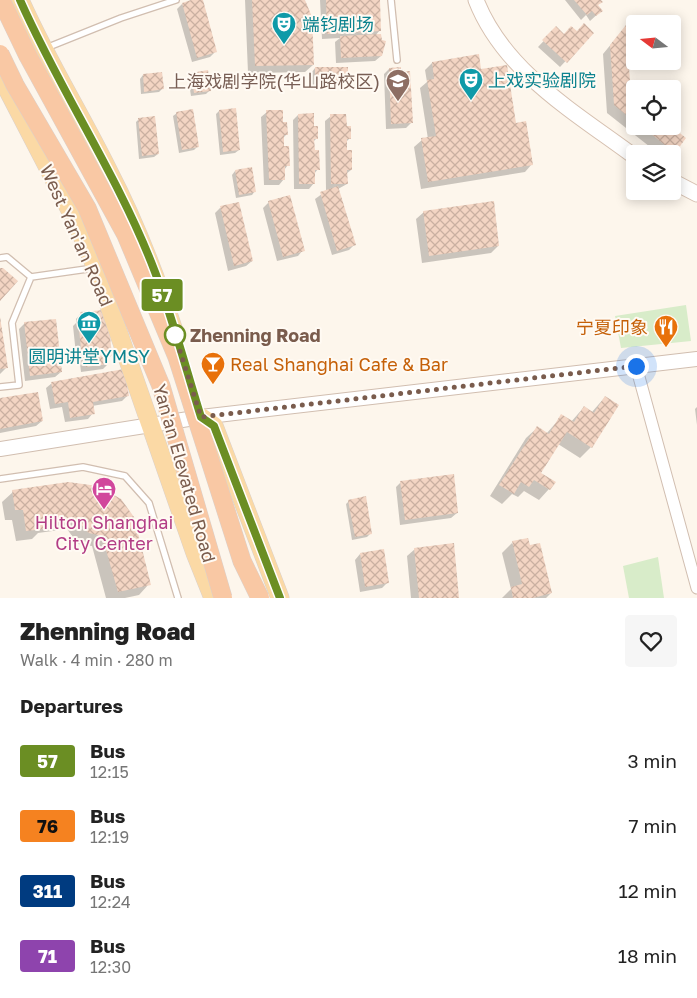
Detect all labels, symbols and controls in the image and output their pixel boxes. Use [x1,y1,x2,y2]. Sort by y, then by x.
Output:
theatre icon: 端钧剧场 [271,11,297,45]
place label: 端钧剧场 [302,13,374,35]
north arrow [626,15,681,70]
map controls [626,15,681,200]
theatre icon: 上戏实验剧院 [458,67,484,101]
school or university icon: 上海戏剧学院(华山路校区) [385,68,411,102]
place label: 上戏实验剧院 [488,69,596,91]
place label: 上海戏剧学院(华山路校区) [168,70,380,92]
button: locate [626,80,681,135]
button: layers [626,145,681,200]
street label: West Yan'an Road [36,161,118,309]
line badge: 57 [140,279,184,311]
text: 57 [152,284,172,306]
museum icon: 圆明讲堂YMSY [76,310,102,344]
restaurant icon: 宁夏印象 [653,314,679,348]
place label: 宁夏印象 [576,316,648,338]
marker: Zhenning Road [164,324,186,346]
place label: Zhenning Road [190,324,321,346]
place label: 圆明讲堂YMSY [28,345,150,367]
bar icon: Real Shanghai Cafe & Bar [200,351,226,385]
place label: Real Shanghai Cafe & Bar [230,353,448,375]
your location [624,354,649,379]
street label: Yan'an Elevated Road [149,381,221,565]
hotel icon: Hilton Shanghai City Center [91,476,117,510]
place label: Hilton Shanghai City Center [35,511,173,554]
button: heart [625,615,677,667]
text: Zhenning Road [20,616,195,645]
text: Walk · 4 min · 280 m [20,650,173,670]
text: Departures [20,694,123,717]
text: Bus [90,739,125,762]
text: 3 min [628,749,677,772]
text: 57 [37,750,58,772]
text: 12:15 [90,762,129,782]
text: Bus [90,804,125,827]
text: 7 min [629,814,677,837]
text: 76 [37,815,58,837]
text: 12:19 [90,827,129,847]
text: Bus [90,869,125,892]
text: 12 min [618,879,677,902]
text: 311 [33,880,62,902]
text: 12:24 [90,892,131,912]
text: Bus [90,934,125,957]
text: 18 min [618,944,677,967]
text: 71 [38,945,57,967]
text: 12:30 [90,957,131,977]

